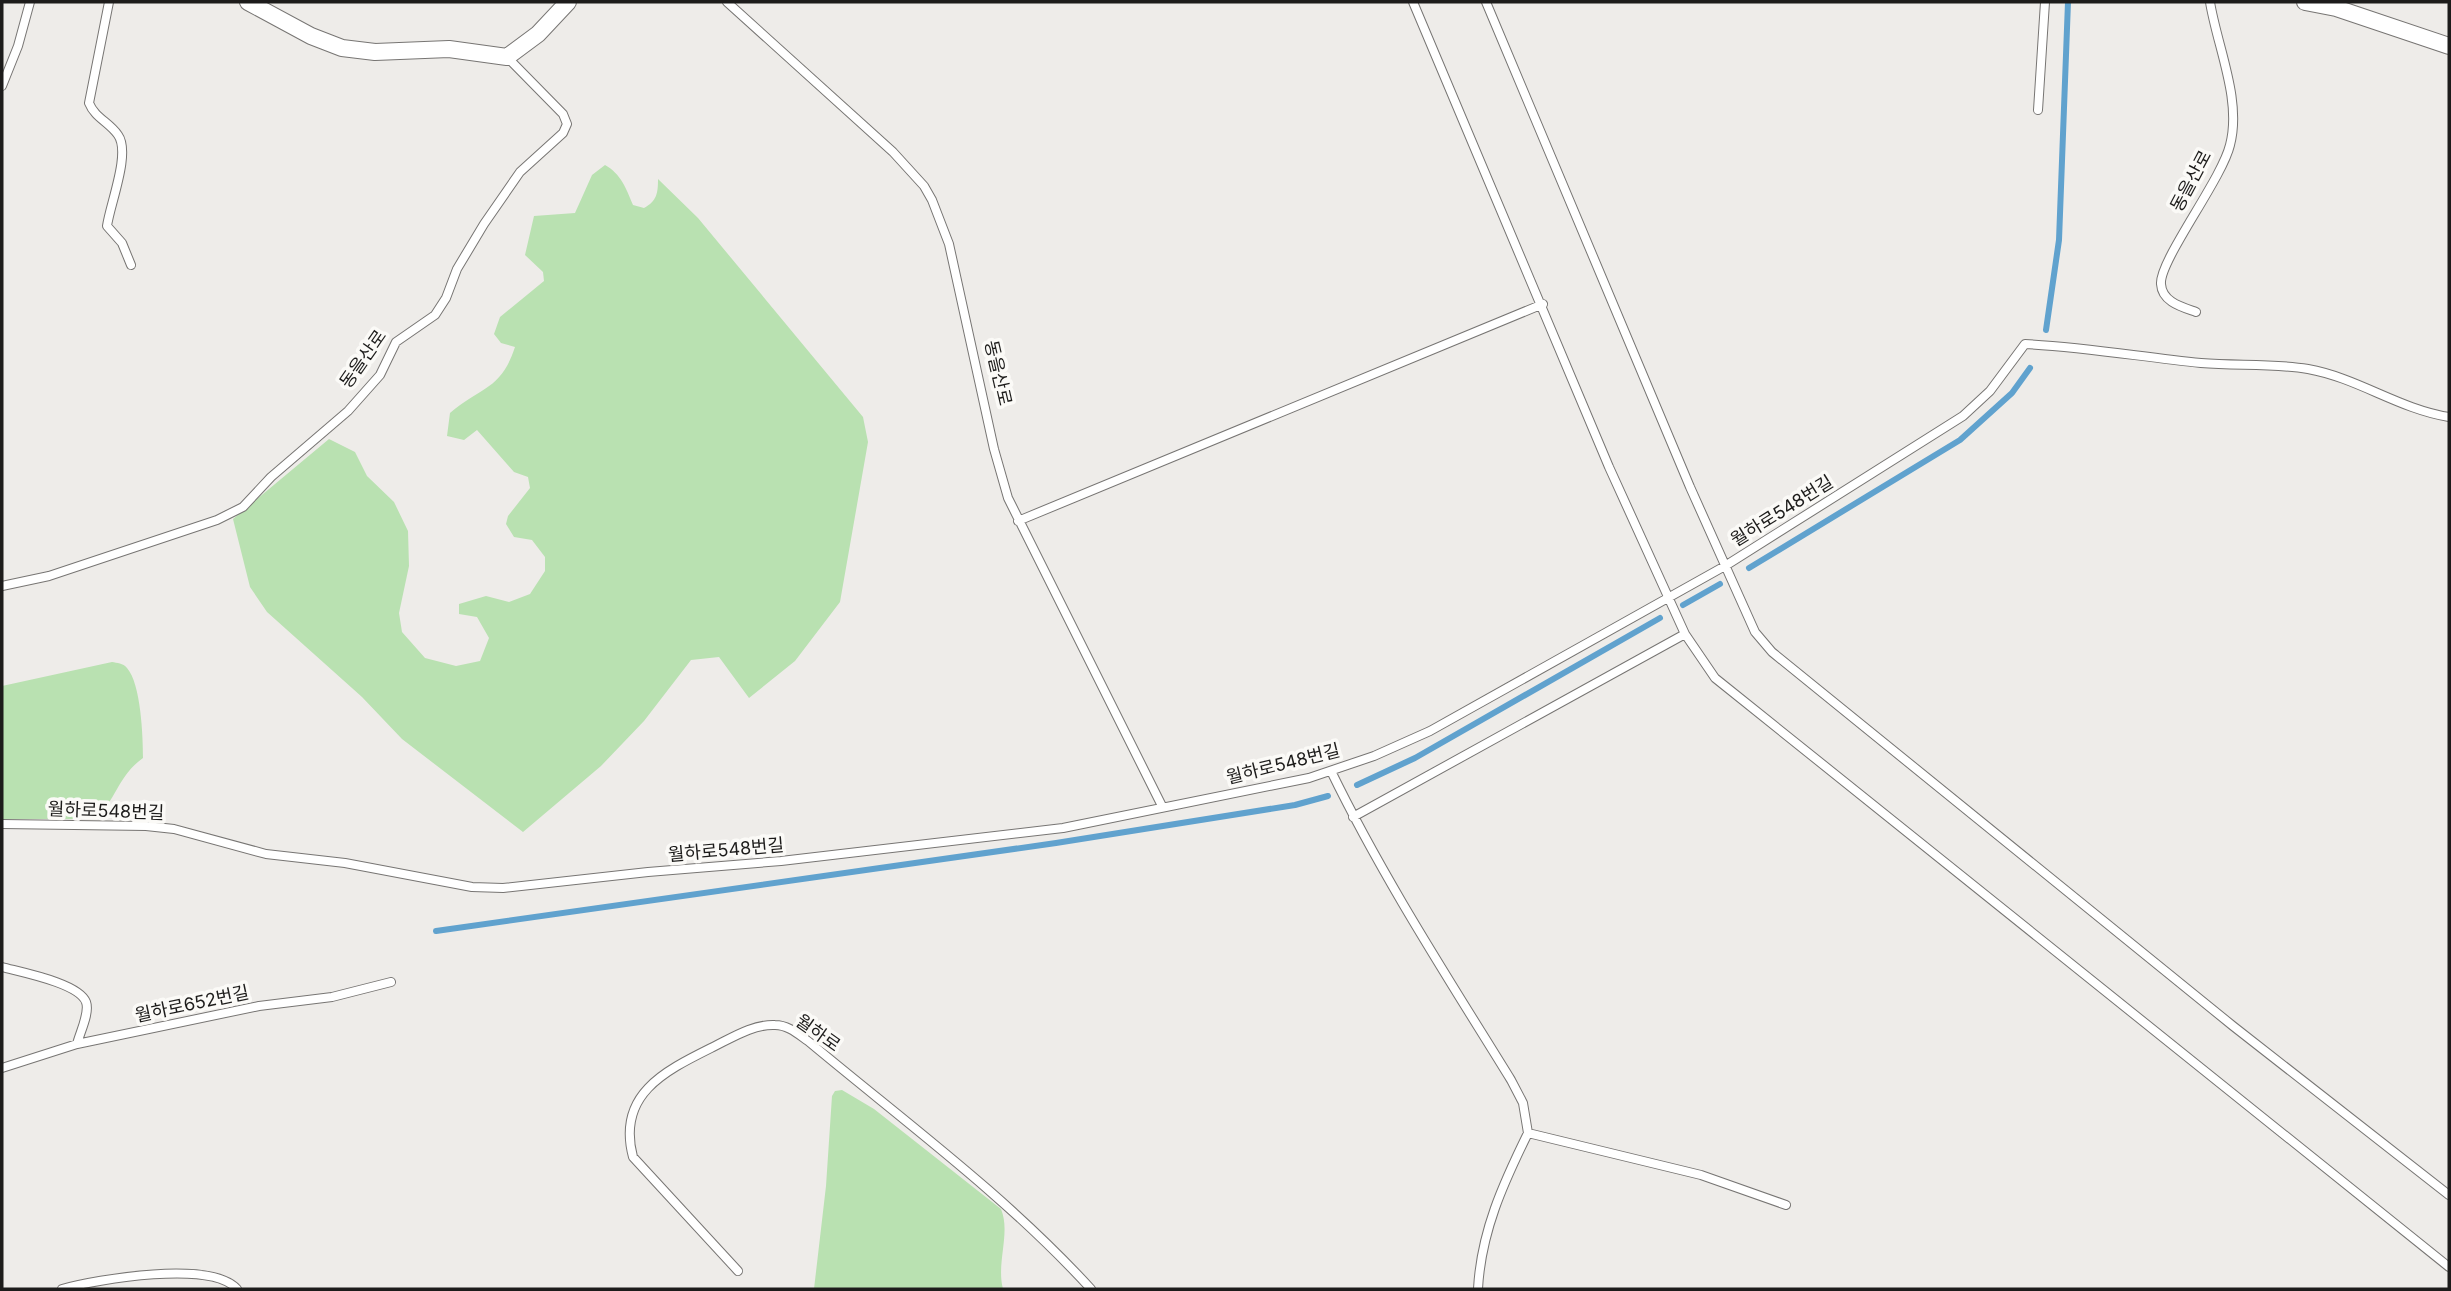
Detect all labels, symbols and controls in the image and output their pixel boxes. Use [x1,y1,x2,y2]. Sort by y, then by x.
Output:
street label: 동을산로 [2166,147,2215,215]
street label: 동을산로 [335,326,390,392]
street label: 동을산로 [981,338,1016,408]
street label: 월하로548번길 [1727,471,1837,550]
street label: 월하로548번길 [1224,739,1342,788]
street label: 월하로548번길 [47,798,165,823]
street label: 월하로548번길 [667,834,785,865]
street label: 월하로652번길 [133,981,251,1026]
street label: 월하로 [792,1010,845,1055]

